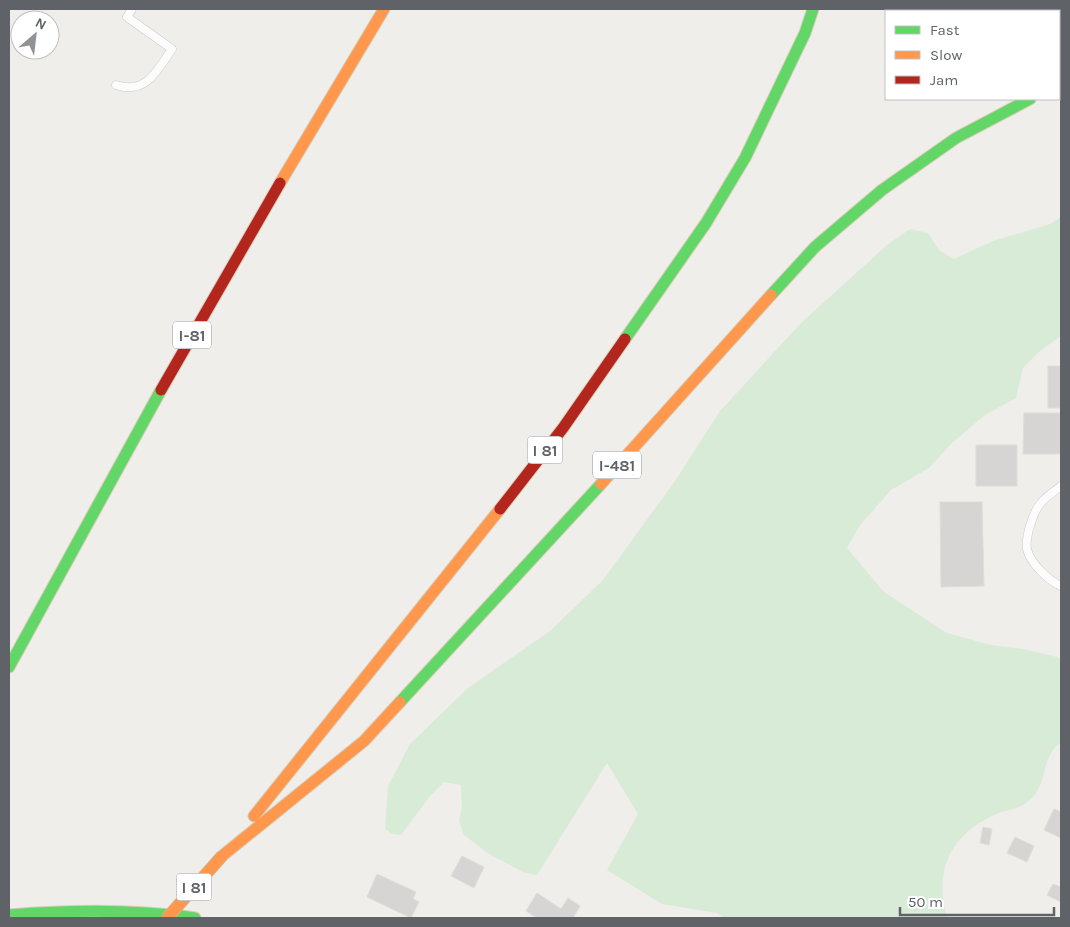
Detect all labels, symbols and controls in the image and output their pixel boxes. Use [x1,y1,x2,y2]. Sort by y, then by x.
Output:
north arrow [10,10,60,60]
legend [885,10,1060,100]
text: N [32,14,49,34]
text: Fast [930,21,960,39]
text: Slow [930,46,962,64]
text: Jam [930,71,958,89]
road number: I-81 [173,322,211,348]
road number: I 81 [528,436,562,464]
road number: I-481 [593,452,641,478]
road number: I 81 [176,874,212,900]
scale bar [900,884,1054,916]
text: 50 m [908,893,943,911]

